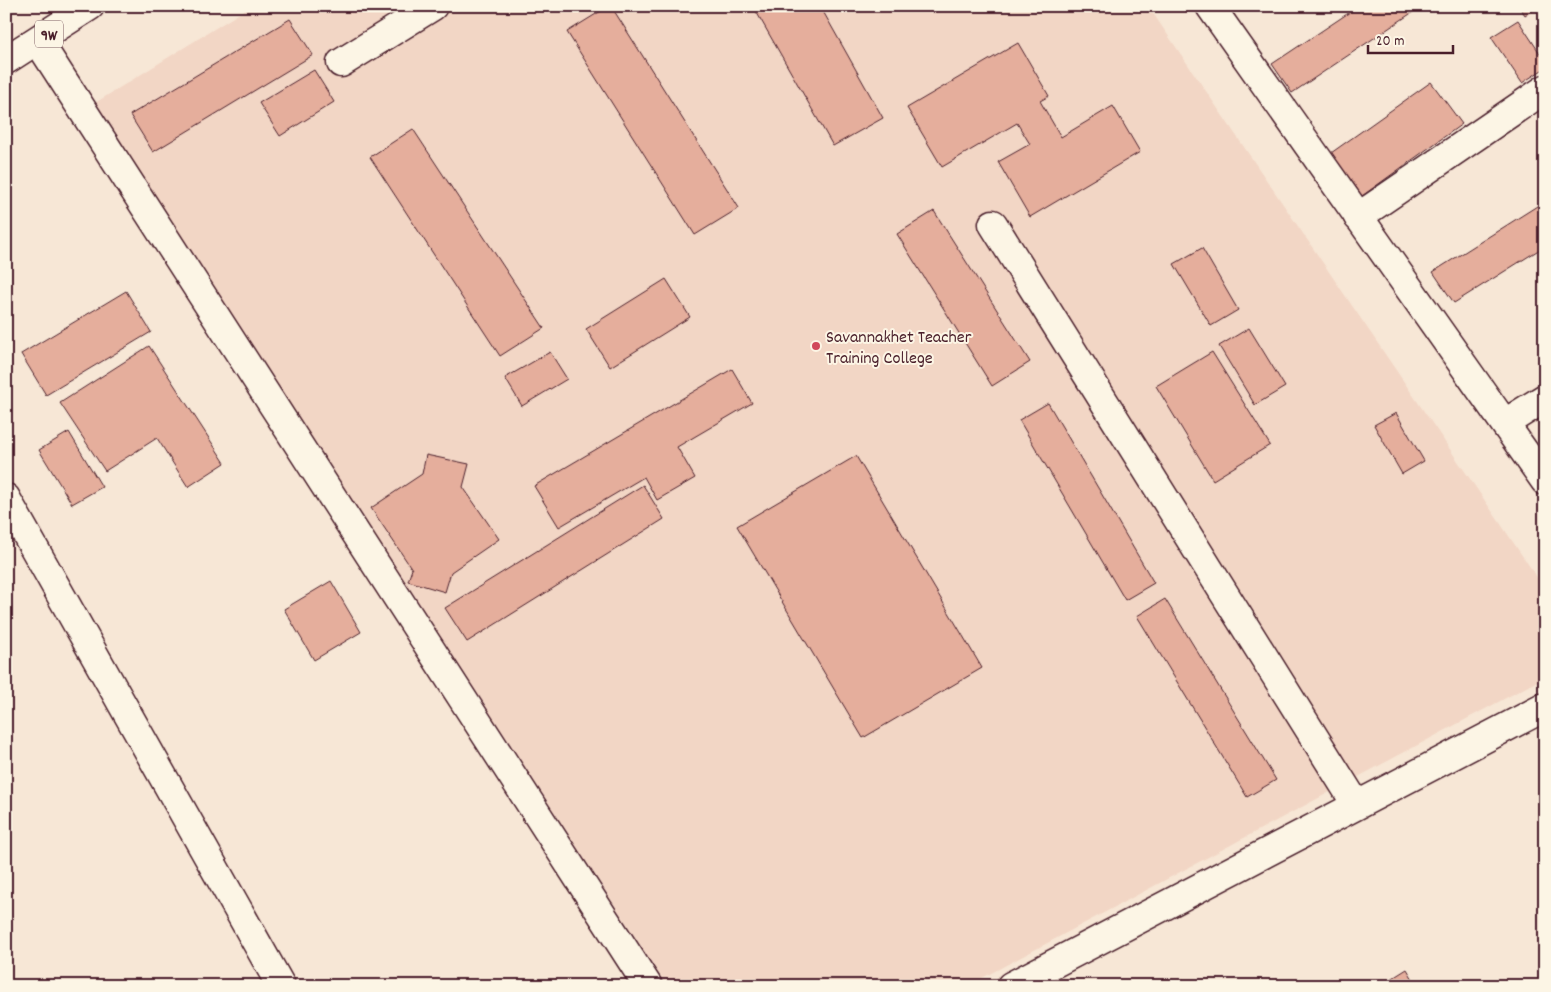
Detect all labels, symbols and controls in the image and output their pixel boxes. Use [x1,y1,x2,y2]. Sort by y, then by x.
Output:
road number: 9W [35,20,63,48]
scale bar [1368,22,1454,54]
text: 20 m [1376,31,1404,53]
place label: Savannakhet Teacher Training College [826,326,972,372]
marker: Savannakhet Teacher Training College [810,340,822,352]

